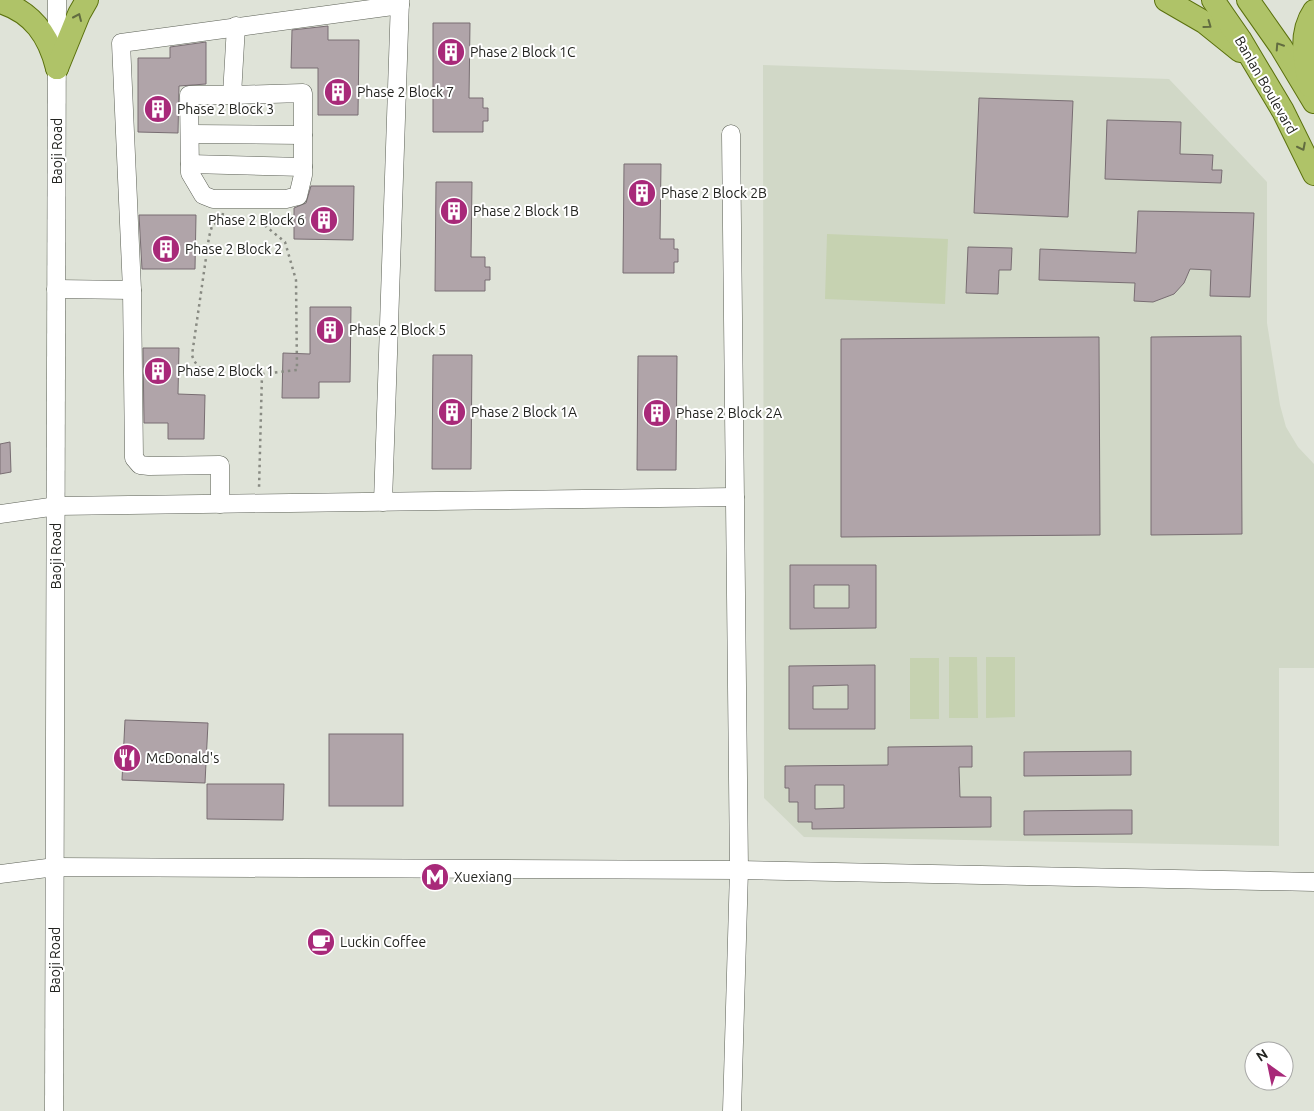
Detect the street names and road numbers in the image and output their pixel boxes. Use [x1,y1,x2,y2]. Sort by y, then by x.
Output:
street label: Banlan Boulevard [1232,33,1300,137]
street label: Baoji Road [49,118,65,184]
street label: Baoji Road [48,523,64,589]
street label: Baoji Road [47,927,63,993]

